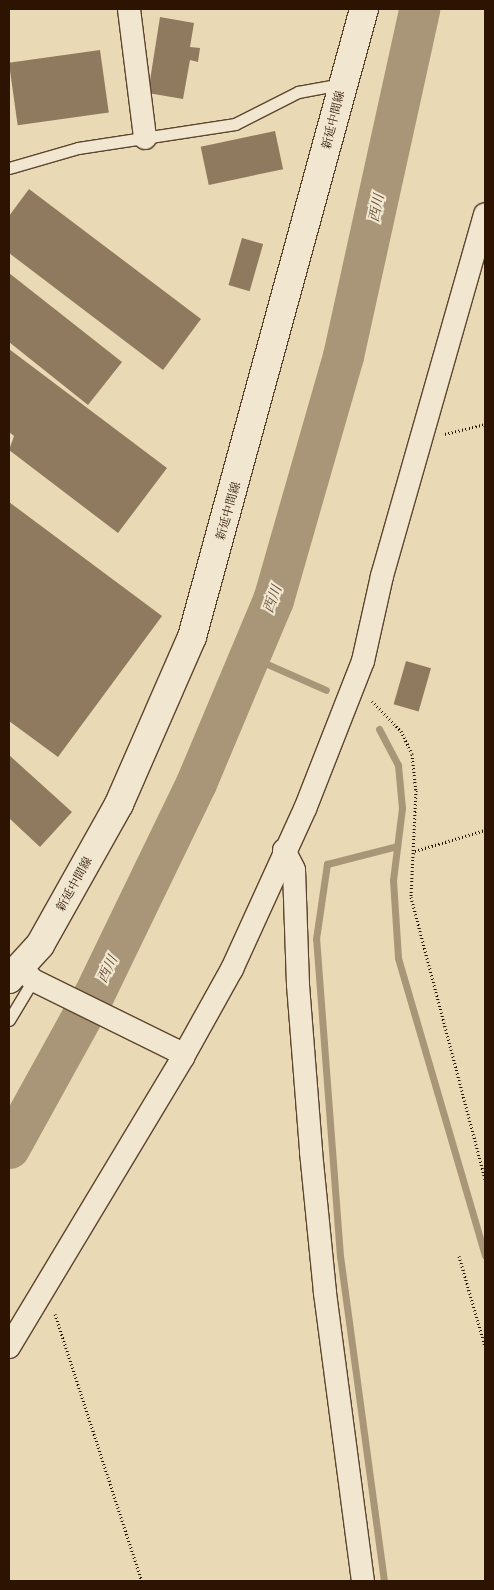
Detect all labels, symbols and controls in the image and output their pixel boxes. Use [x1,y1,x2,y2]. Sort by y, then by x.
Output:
street label: 新延中間線 [319,89,347,151]
water label: 西川 [365,193,387,223]
street label: 新延中間線 [213,480,243,542]
water label: 西川 [259,583,285,615]
street label: 新延中間線 [53,854,95,914]
water label: 西川 [93,953,121,985]

